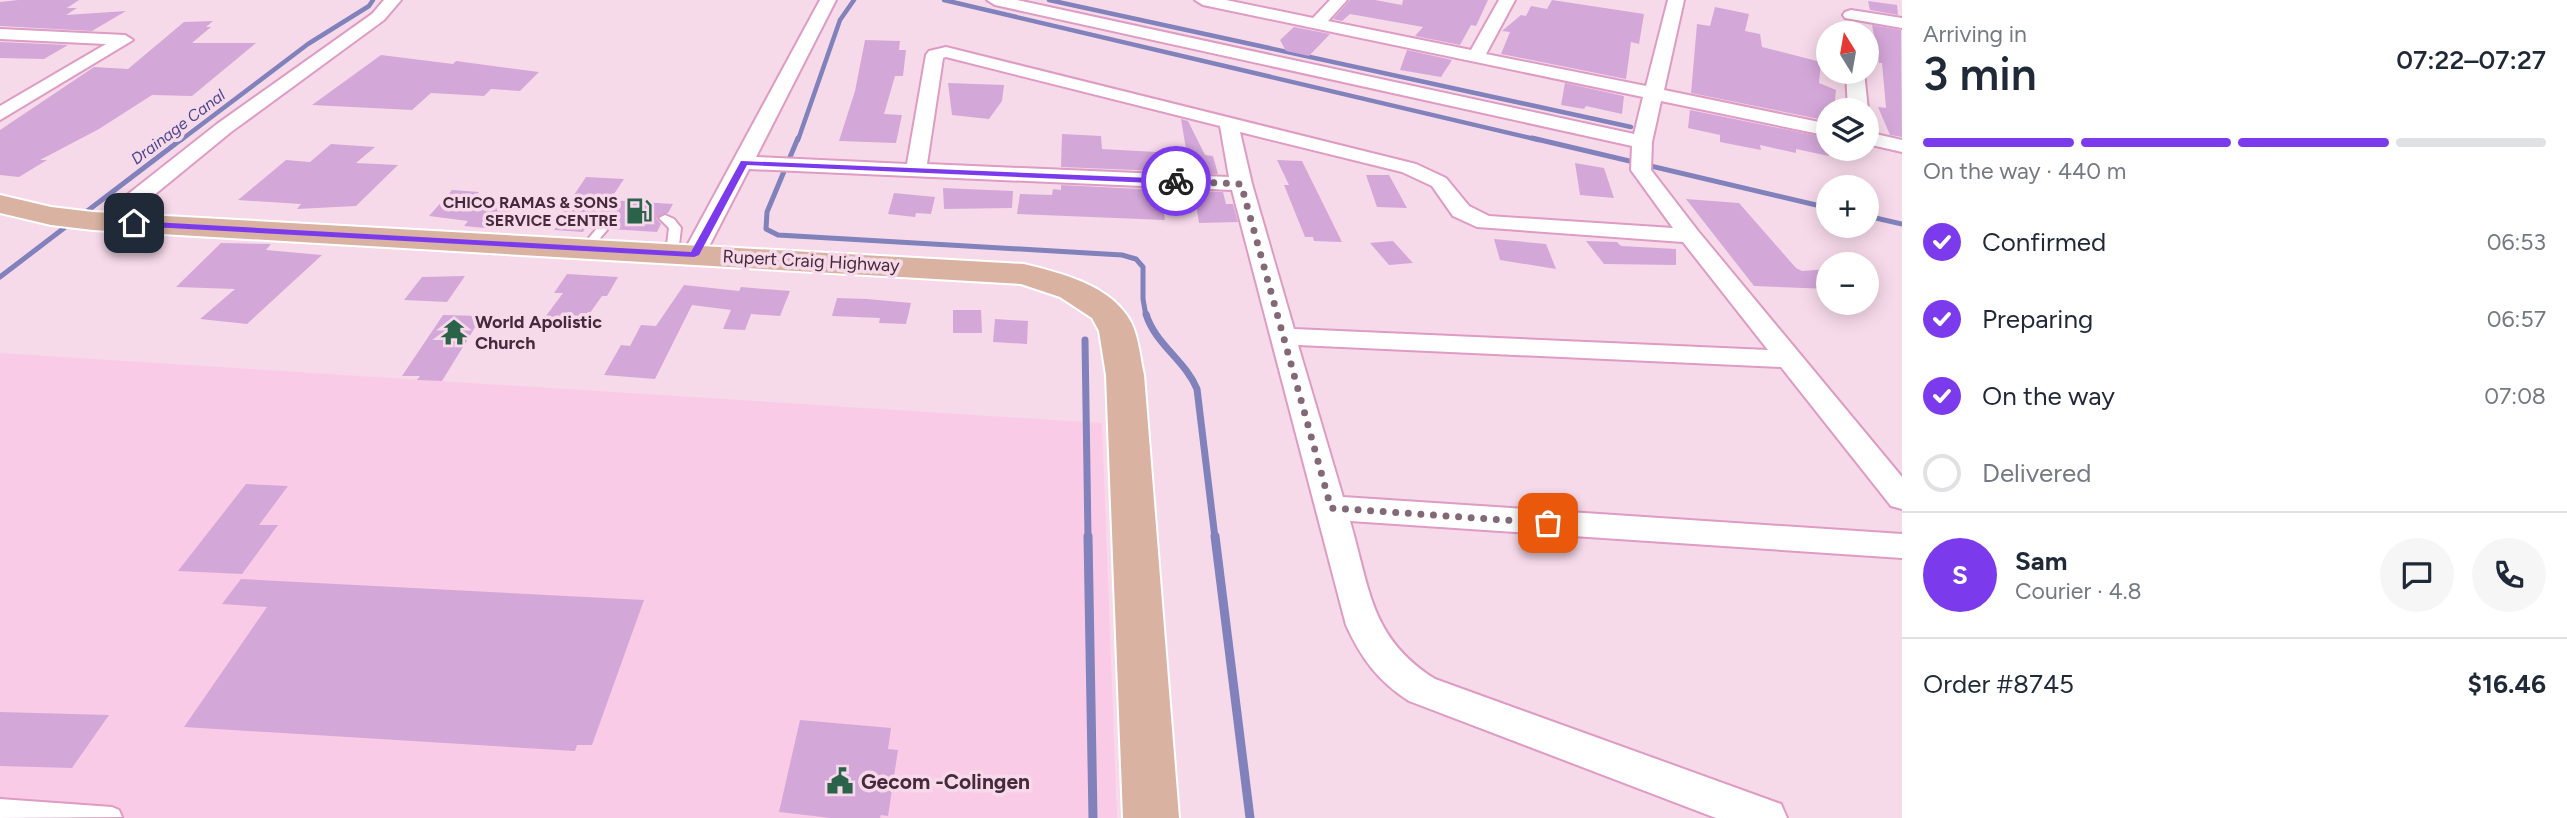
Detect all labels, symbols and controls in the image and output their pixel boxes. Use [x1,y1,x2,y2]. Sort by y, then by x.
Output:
text: Arriving in [1923,20,2027,48]
north arrow [1816,21,1880,84]
map controls [1816,21,1879,315]
text: 07:22–07:27 [2396,44,2546,76]
text: 3 min [1923,46,2037,102]
water label: Drainage Canal [127,85,229,169]
button: layers [1816,98,1879,161]
courier [1141,146,1211,216]
text: On the way · 440 m [1923,157,2126,185]
icon: bike [1157,162,1195,200]
button: + [1816,175,1879,238]
pin [104,193,164,253]
place label: CHICO RAMAS & SONS SERVICE CENTRE [443,193,618,230]
fuel station icon: CHICO RAMAS & SONS SERVICE CENTRE [624,196,654,226]
icon: home [115,204,153,242]
icon: check [1923,223,1961,261]
text: Confirmed [1982,226,2106,258]
text: 06:53 [2487,228,2546,256]
street label: Rupert Craig Highway [722,245,901,277]
button: − [1816,252,1879,315]
icon: check [1923,300,1961,338]
text: Preparing [1982,303,2093,335]
text: 06:57 [2487,305,2546,333]
place label: World Apolistic Church [475,311,602,354]
temple icon: World Apolistic Church [439,317,469,347]
icon: check [1923,377,1961,415]
text: On the way [1982,380,2115,412]
text: 07:08 [2484,382,2546,410]
text: Delivered [1982,457,2091,489]
pin [1518,493,1578,553]
icon: bag [1529,504,1567,542]
button: chat [2380,538,2454,612]
button: phone [2472,538,2546,612]
text: Sam [2015,545,2067,577]
text: S [1952,559,1968,591]
text: Courier · 4.8 [2015,577,2142,605]
text: Order #8745 [1923,668,2074,700]
text: $16.46 [2468,668,2546,700]
public building icon: Gecom -Colingen [825,766,855,796]
place label: Gecom -Colingen [861,769,1030,794]

